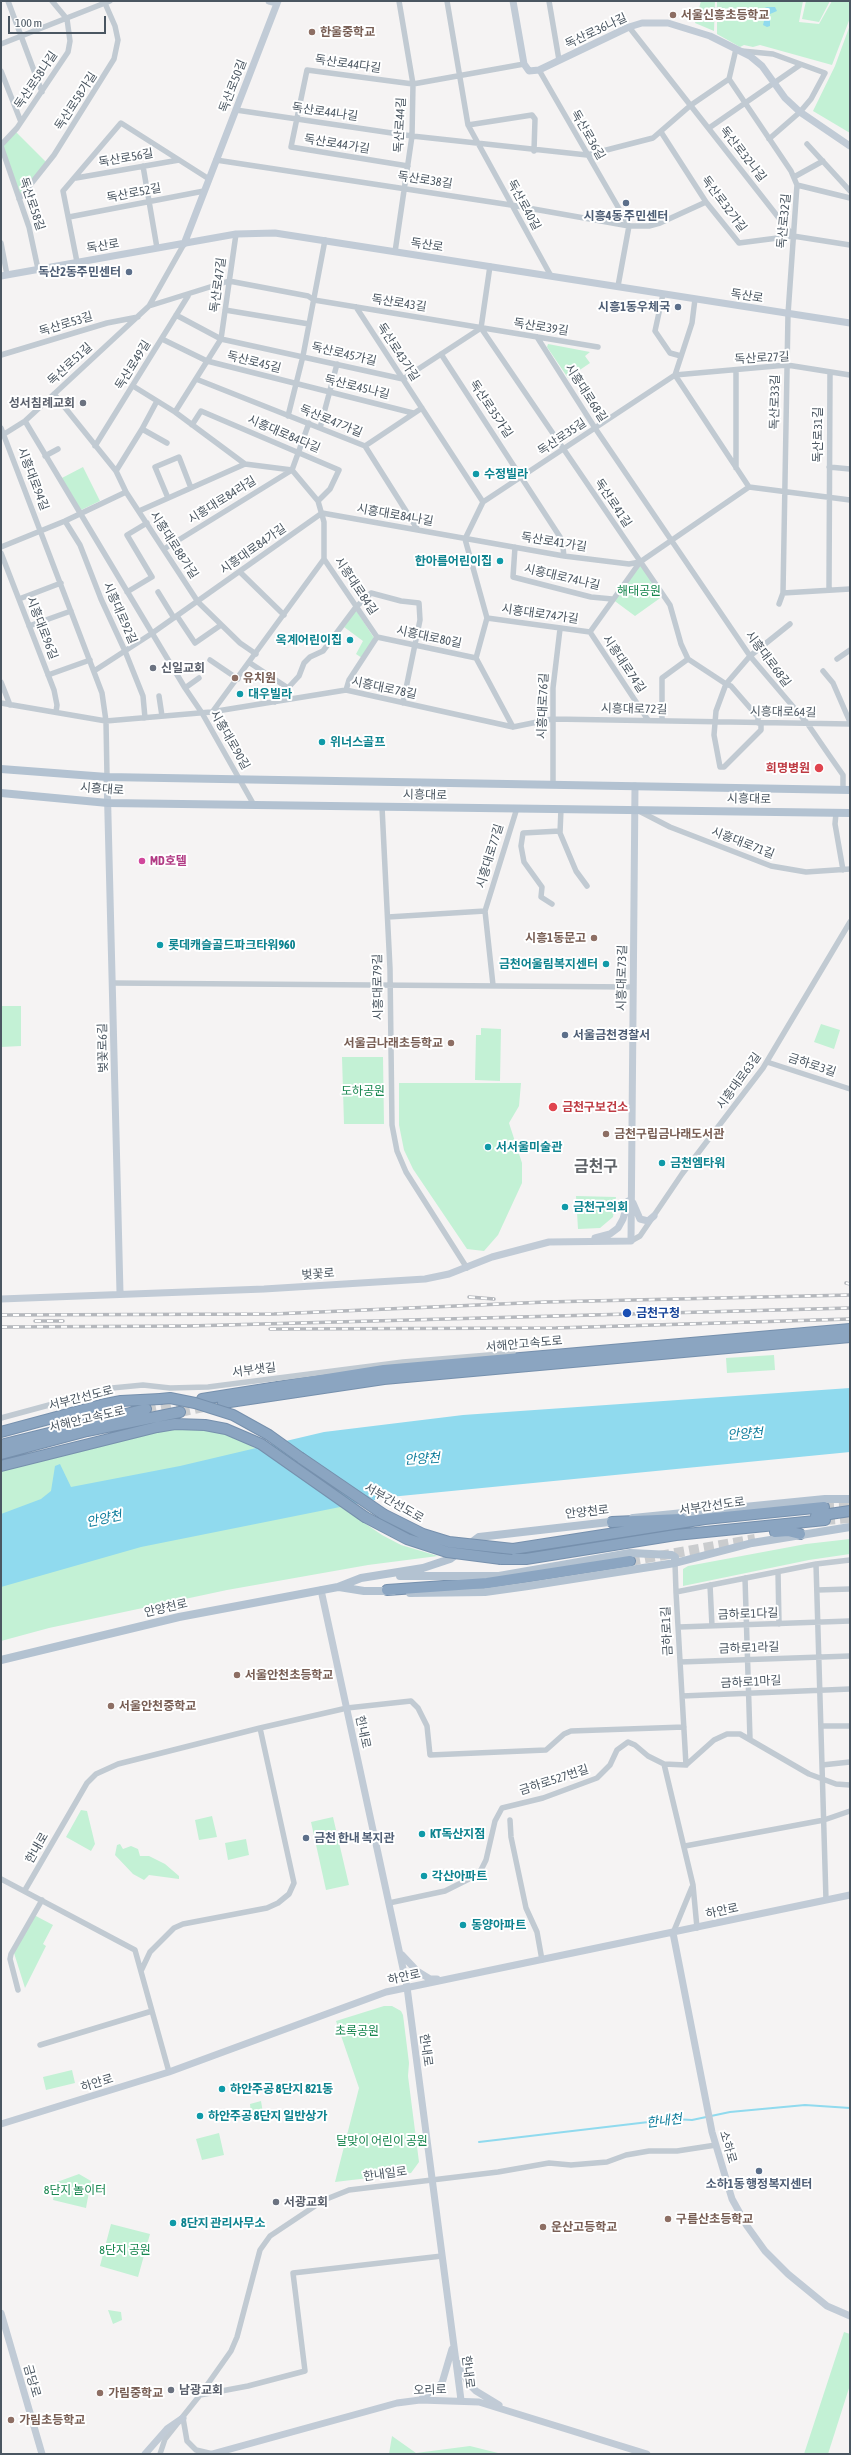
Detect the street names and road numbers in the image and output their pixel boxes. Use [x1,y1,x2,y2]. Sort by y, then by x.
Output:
street label: 독산로36나길 [563,10,629,52]
street label: 독산로58나길 [11,48,61,112]
street label: 독산로44다길 [314,52,382,76]
street label: 독산로50길 [216,58,250,114]
street label: 독산로58가길 [52,69,100,133]
street label: 독산로44길 [391,97,409,153]
street label: 독산로44나길 [291,100,359,124]
street label: 독산로36길 [568,107,608,163]
street label: 독산로32나길 [717,123,769,185]
street label: 독산로44가길 [303,132,371,156]
street label: 독산로56길 [97,146,155,170]
street label: 독산로38길 [396,169,454,191]
street label: 독산로32가길 [698,173,750,235]
street label: 독산로58길 [16,175,48,233]
street label: 독산로40길 [504,177,544,233]
street label: 독산로52길 [105,181,163,205]
street label: 독산로32길 [774,193,794,249]
street label: 독산로 [410,235,444,255]
street label: 독산로 [85,236,121,256]
street label: 독산로47길 [207,257,229,313]
street label: 독산로 [730,286,764,306]
street label: 독산로43길 [370,292,428,314]
street label: 독산로53길 [37,309,95,339]
street label: 독산로39길 [512,316,570,338]
street label: 독산로43가길 [374,320,422,384]
street label: 독산로49길 [112,338,154,392]
street label: 독산로51길 [45,340,95,388]
street label: 독산로45가길 [310,340,378,368]
street label: 독산로45길 [225,348,283,376]
street label: 독산로27길 [734,349,790,367]
street label: 시흥대로68길 [562,361,610,425]
street label: 독산로45나길 [323,372,391,402]
street label: 독산로33길 [767,374,783,430]
street label: 독산로35가길 [466,377,516,441]
street label: 독산로47가길 [297,402,365,440]
street label: 독산로31길 [811,407,825,463]
street label: 시흥대로84다길 [246,412,322,456]
street label: 독산로35길 [535,416,589,458]
street label: 시흥대로94길 [14,445,52,513]
street label: 시흥대로84라길 [185,473,259,527]
street label: 독산로41길 [592,476,634,530]
street label: 시흥대로84나길 [356,501,434,529]
street label: 시흥대로88가길 [147,509,201,581]
street label: 시흥대로84가길 [217,521,289,577]
street label: 독산로41가길 [520,530,588,554]
street label: 시흥대로84길 [331,554,381,618]
street label: 시흥대로74나길 [523,561,601,593]
street label: 시흥대로92길 [100,580,140,646]
street label: 시흥대로96길 [23,594,61,662]
street label: 시흥대로74가길 [501,601,579,627]
street label: 시흥대로80길 [395,623,463,651]
street label: 시흥대로68길 [742,628,794,690]
street label: 시흥대로74길 [599,632,649,696]
street label: 시흥대로76길 [535,673,551,739]
street label: 시흥대로78길 [350,674,418,702]
street label: 시흥대로72길 [601,701,667,717]
street label: 시흥대로64길 [750,704,816,720]
street label: 시흥대로90길 [207,708,253,772]
street label: 시흥대로 [79,780,125,798]
street label: 시흥대로 [403,787,447,803]
street label: 시흥대로 [727,791,771,807]
street label: 시흥대로77길 [473,822,507,890]
street label: 시흥대로71길 [709,824,777,862]
street label: 시흥대로73길 [614,945,630,1011]
street label: 시흥대로79길 [370,954,386,1020]
street label: 벚꽃로6길 [95,1023,111,1073]
street label: 시흥대로63길 [714,1050,764,1112]
street label: 금하로3길 [786,1050,838,1080]
street label: 벚꽃로 [301,1266,335,1282]
street label: 서해안고속도로 [485,1333,563,1355]
street label: 서부샛길 [231,1360,277,1380]
street label: 서부간선도로 [47,1383,115,1413]
street label: 서해안고속도로 [48,1403,126,1435]
street label: 서부간선도로 [362,1480,426,1526]
street label: 서부간선도로 [678,1494,746,1518]
street label: 안양천로 [564,1503,610,1521]
street label: 안양천로 [143,1596,189,1620]
street label: 금하로1길 [659,1606,675,1656]
street label: 금하로1다길 [717,1606,779,1622]
street label: 금하로1라길 [718,1640,780,1656]
street label: 금하로1마길 [720,1673,782,1691]
street label: 한내로 [353,1714,373,1750]
street label: 금하로527번길 [517,1762,591,1798]
street label: 한내로 [22,1830,52,1866]
street label: 하안로 [704,1901,740,1921]
street label: 하안로 [386,1967,422,1987]
street label: 한내로 [417,2033,435,2067]
street label: 하안로 [79,2071,115,2095]
street label: 소하로 [717,2129,739,2165]
street label: 한내일로 [362,2164,408,2184]
street label: 한내로 [459,2355,477,2389]
street label: 금당로 [21,2363,43,2399]
street label: 오리로 [413,2382,447,2398]

